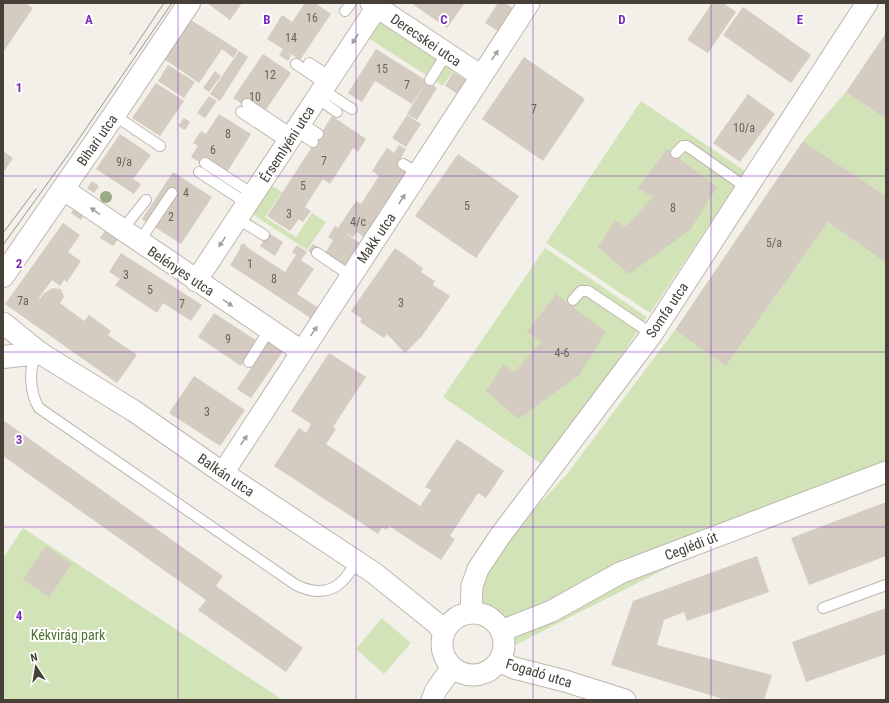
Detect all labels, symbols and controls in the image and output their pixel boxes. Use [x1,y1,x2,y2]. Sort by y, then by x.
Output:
house number: 16 [306,11,318,25]
street label: Derecskei utca [388,11,464,69]
text: A [85,12,93,27]
text: B [263,12,271,27]
text: C [440,12,448,27]
text: D [618,12,626,27]
text: E [797,12,804,27]
house number: 14 [285,31,297,45]
one-way arrow [352,34,359,45]
one-way arrow [491,50,499,60]
house number: 15 [376,62,388,76]
house number: 12 [264,68,276,82]
house number: 7 [404,78,410,92]
text: 1 [16,80,22,95]
house number: 10 [249,90,261,104]
street label: Érsemlyéni utca [256,102,318,185]
house number: 7 [531,102,537,116]
street label: Bihari utca [73,111,121,169]
house number: 10/a [733,121,755,135]
house number: 8 [225,127,231,141]
house number: 6 [210,143,216,157]
house number: 7 [321,154,327,168]
house number: 9/a [116,155,132,169]
house number: 5 [300,179,306,193]
house number: 4 [183,186,189,200]
one-way arrow [398,193,405,205]
house number: 5 [464,199,470,213]
house number: 8 [670,201,676,215]
one-way arrow [89,207,100,215]
house number: 3 [286,207,292,221]
house number: 2 [168,210,174,224]
street label: Makk utca [353,210,399,266]
house number: 4/c [350,215,366,229]
one-way arrow [218,236,226,247]
house number: 5/a [766,236,782,250]
street label: Belényes utca [145,243,217,299]
text: 2 [16,256,23,271]
house number: 1 [247,257,253,271]
house number: 3 [123,268,129,282]
house number: 8 [271,272,277,286]
street label: Somfa utca [643,279,691,341]
house number: 5 [147,283,153,297]
house number: 7a [17,294,29,308]
house number: 3 [398,296,404,310]
house number: 7 [179,297,185,311]
one-way arrow [222,299,234,306]
one-way arrow [310,326,318,336]
house number: 9 [225,332,231,346]
house number: 4-6 [555,346,569,360]
house number: 3 [204,405,210,419]
text: 3 [16,432,22,447]
one-way arrow [240,435,248,446]
street label: Balkán utca [195,450,257,500]
street label: Ceglédi út [662,529,720,563]
text: 4 [16,608,23,623]
park label: Kékvirág park [31,627,106,643]
north arrow [16,647,56,687]
text: N [29,651,39,665]
street label: Fogadó utca [504,655,574,691]

